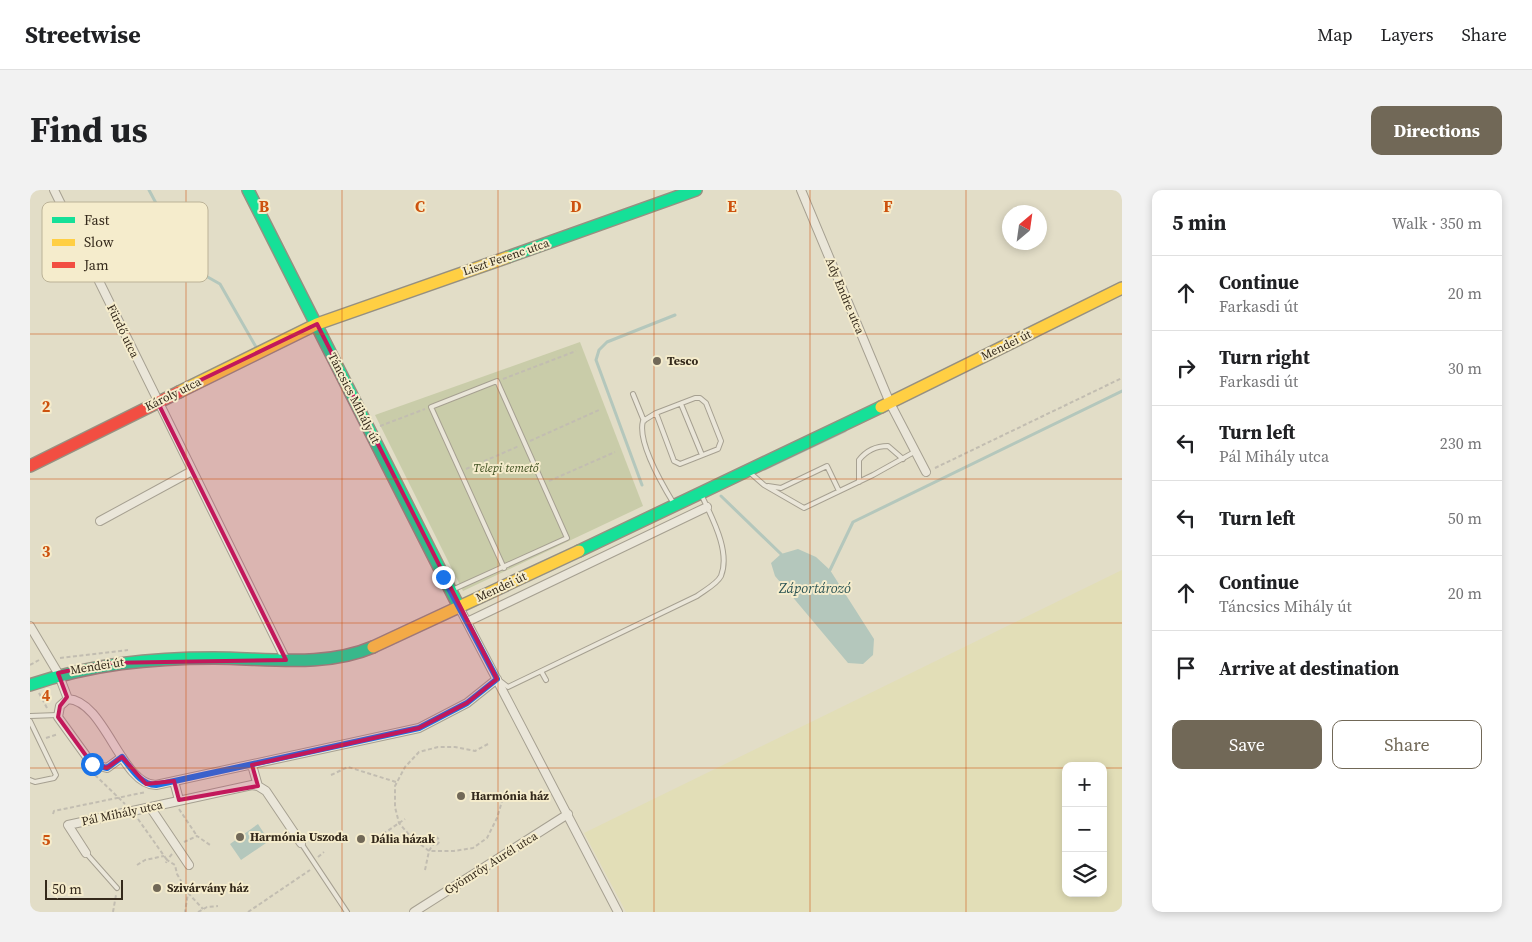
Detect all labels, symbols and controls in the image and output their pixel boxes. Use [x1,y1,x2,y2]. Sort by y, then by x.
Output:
text: Streetwise [25,18,141,51]
text: Map [1317,22,1352,47]
text: Layers [1380,22,1433,47]
text: Share [1461,22,1507,47]
text: Find us [30,106,148,154]
button: Directions [1371,106,1502,155]
text: B [259,195,270,217]
text: C [415,195,425,217]
text: D [570,195,582,217]
text: E [727,195,737,217]
text: F [883,195,893,217]
legend [42,202,208,282]
north arrow [1002,205,1047,250]
text: 5 min [1172,208,1227,237]
text: Fast [84,210,110,230]
text: Walk · 350 m [1392,212,1482,234]
text: Slow [84,232,114,252]
street label: Liszt Ferenc utca [461,234,552,279]
text: Jam [83,255,109,275]
street label: Ady Endre utca [822,255,869,337]
text: Continue [1219,269,1299,295]
icon: ahead [1172,279,1200,307]
text: 20 m [1448,282,1482,304]
text: Farkasdi út [1219,295,1298,317]
street label: Fürdő utca [103,302,143,361]
street label: Mendei út [978,326,1034,364]
text: Turn right [1219,344,1310,370]
street label: Táncsics Mihály út [324,350,384,446]
place label: Tesco [667,353,698,369]
icon: right [1172,354,1200,382]
marker: Tesco [651,355,663,367]
text: 30 m [1448,357,1482,379]
text: Farkasdi út [1219,370,1298,392]
street label: Károly utca [142,373,205,414]
text: 2 [42,395,51,417]
text: Turn left [1219,419,1295,445]
icon: left [1172,429,1200,457]
text: 230 m [1440,432,1482,454]
text: Pál Mihály utca [1219,445,1329,467]
park label: Telepi temető [473,460,540,476]
icon: left [1172,504,1200,532]
text: Turn left [1219,505,1295,531]
text: 50 m [1448,507,1482,529]
text: 3 [42,540,51,562]
route end [432,566,455,589]
street label: Mendei út [473,568,529,606]
text: Continue [1219,569,1299,595]
water label: Záportározó [778,578,851,598]
icon: ahead [1172,579,1200,607]
text: 20 m [1448,582,1482,604]
text: Táncsics Mihály út [1219,595,1352,617]
street label: Mendei út [69,654,125,678]
icon: arrive [1172,654,1200,682]
text: Arrive at destination [1219,655,1399,681]
text: 4 [42,684,51,706]
button: Save [1172,720,1322,769]
button: Share [1332,720,1482,769]
route start [81,753,104,776]
map controls [1062,762,1107,897]
button: + [1062,762,1107,807]
place label: Harmónia ház [471,788,549,804]
marker: Harmónia ház [455,790,467,802]
street label: Pál Mihály utca [80,796,165,829]
button: − [1062,807,1107,852]
street label: Gyömrőy Aurél utca [441,827,541,898]
text: 5 [42,828,51,850]
place label: Harmónia Uszoda [250,829,349,845]
marker: Harmónia Uszoda [234,831,246,843]
place label: Dália házak [371,831,436,847]
marker: Dália házak [355,833,367,845]
button: layers [1062,852,1107,897]
scale bar [45,877,122,900]
text: 50 m [52,879,82,899]
place label: Szivárvány ház [167,880,249,896]
marker: Szivárvány ház [151,882,163,894]

